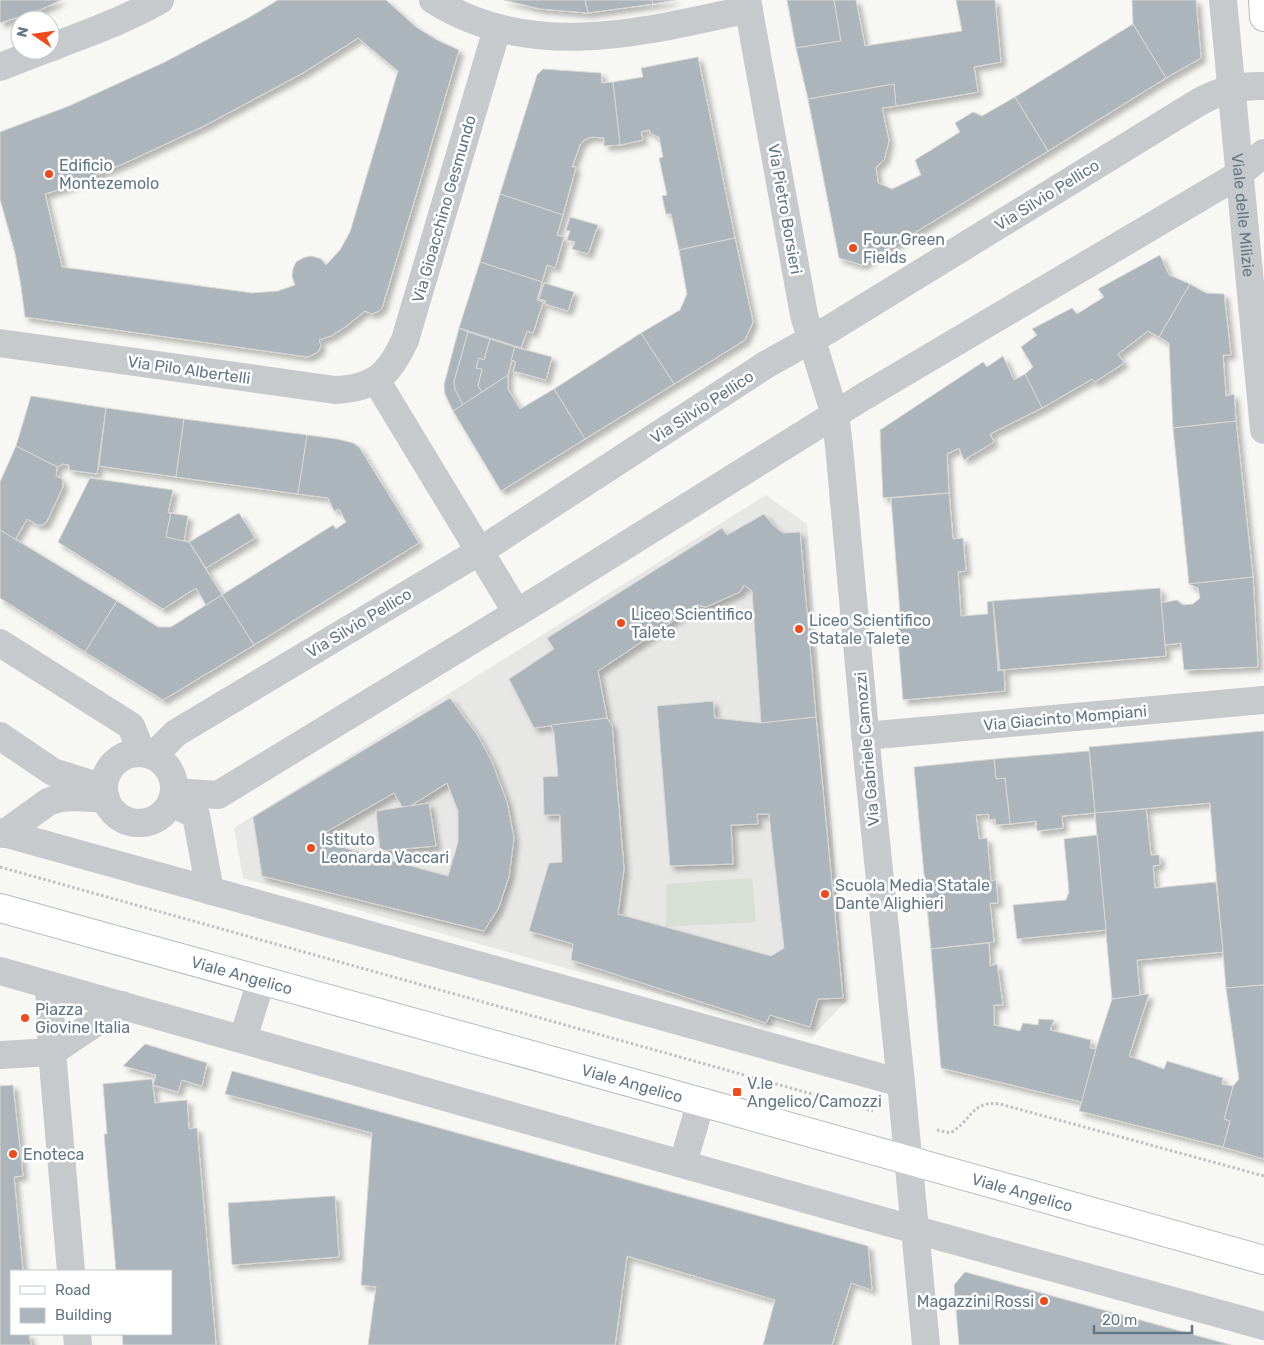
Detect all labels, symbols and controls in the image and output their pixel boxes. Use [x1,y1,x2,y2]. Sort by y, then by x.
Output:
north arrow [10,10,60,60]
text: N [13,25,32,39]
street label: Via Gioacchino Gesmundo [408,113,480,305]
street label: Via Pietro Borsieri [764,142,806,276]
street label: Viale delle Milizie [1228,152,1259,278]
street label: Via Silvio Pellico [991,155,1103,235]
place label: Edificio Montezemolo [59,156,159,193]
marker: Edificio Montezemolo [43,168,55,180]
place label: Four Green Fields [863,230,945,267]
marker: Four Green Fields [847,242,859,254]
street label: Via Pilo Albertelli [126,352,252,388]
street label: Via Silvio Pellico [647,367,757,447]
street label: Via Silvio Pellico [303,584,415,662]
place label: Liceo Scientifico Talete [631,605,753,642]
place label: Liceo Scientifico Statale Talete [809,611,931,648]
marker: Liceo Scientifico Talete [615,617,627,629]
marker: Liceo Scientifico Statale Talete [793,623,805,635]
street label: Via Gabriele Camozzi [851,671,883,827]
street label: Via Giacinto Mompiani [982,701,1148,735]
place label: Istituto Leonarda Vaccari [321,830,449,867]
marker: Istituto Leonarda Vaccari [305,842,317,854]
place label: Scuola Media Statale Dante Alighieri [835,876,990,913]
marker: Scuola Media Statale Dante Alighieri [819,888,831,900]
street label: Viale Angelico [189,952,295,998]
place label: Piazza Giovine Italia [35,1000,130,1037]
marker: Piazza Giovine Italia [19,1012,31,1024]
street label: Viale Angelico [579,1060,685,1106]
place label: V.le Angelico/Camozzi [747,1074,882,1111]
marker: V.le Angelico/Camozzi [731,1086,743,1098]
place label: Enoteca [23,1145,84,1164]
marker: Enoteca [7,1148,19,1160]
street label: Viale Angelico [969,1169,1075,1215]
legend [10,1270,172,1335]
text: Road [55,1281,91,1299]
place label: Magazzini Rossi [917,1292,1034,1311]
marker: Magazzini Rossi [1038,1295,1050,1307]
scale bar [1094,1302,1192,1334]
text: Building [55,1306,112,1324]
text: 20 m [1102,1311,1137,1329]

